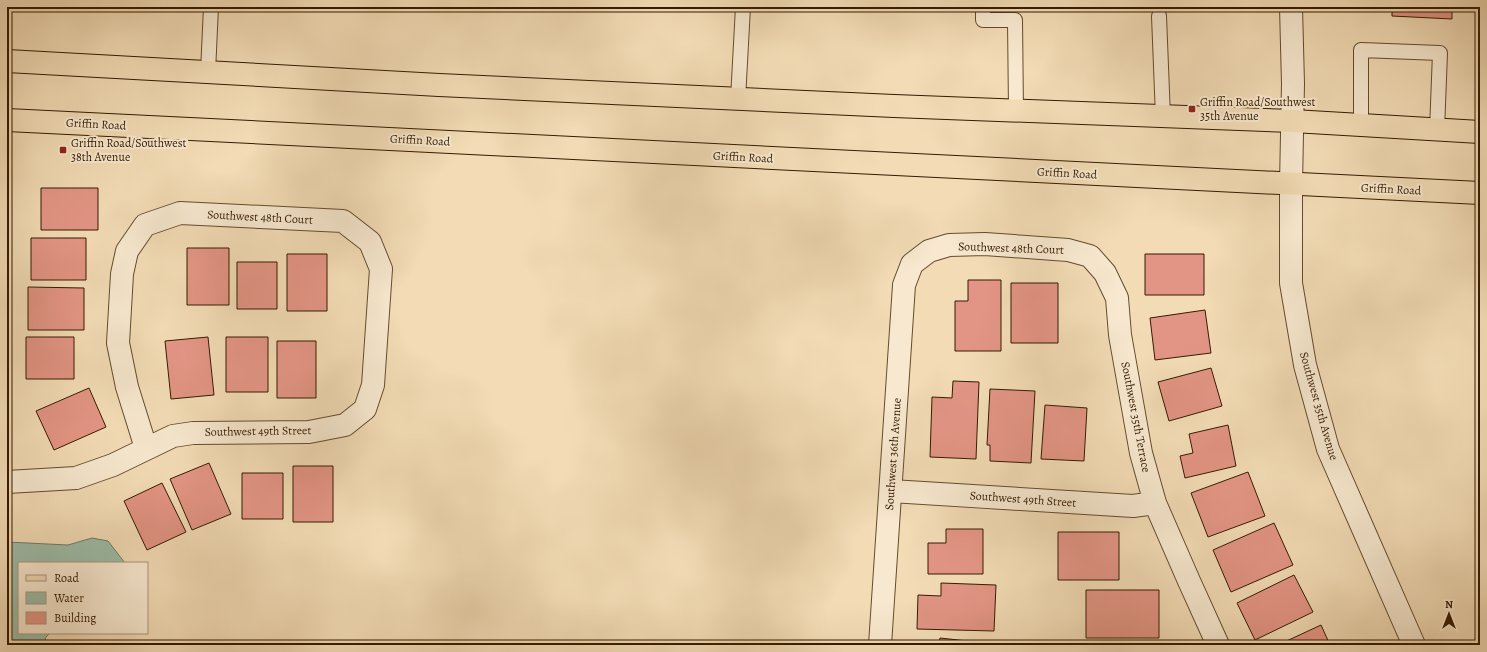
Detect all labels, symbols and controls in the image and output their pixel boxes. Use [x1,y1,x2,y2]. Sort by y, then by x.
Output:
place label: Griffin Road/Southwest 35th Avenue [1200,94,1315,124]
marker: Griffin Road/Southwest 35th Avenue [1187,104,1197,114]
street label: Griffin Road [65,114,127,134]
street label: Griffin Road [389,130,451,150]
place label: Griffin Road/Southwest 38th Avenue [71,135,186,165]
marker: Griffin Road/Southwest 38th Avenue [58,145,68,155]
street label: Griffin Road [712,147,774,167]
street label: Griffin Road [1036,163,1098,183]
street label: Griffin Road [1360,179,1422,199]
street label: Southwest 48th Court [207,206,313,228]
street label: Southwest 48th Court [958,238,1064,258]
street label: Southwest 35th Avenue [1296,350,1342,462]
street label: Southwest 35th Terrace [1117,360,1155,474]
street label: Southwest 36th Avenue [881,397,905,511]
street label: Southwest 49th Street [205,422,312,440]
street label: Southwest 49th Street [969,487,1077,511]
legend [18,562,148,634]
text: Road [54,570,80,586]
text: Water [53,590,84,606]
north arrow [1429,594,1469,634]
text: N [1445,597,1453,612]
text: Building [54,610,96,626]

